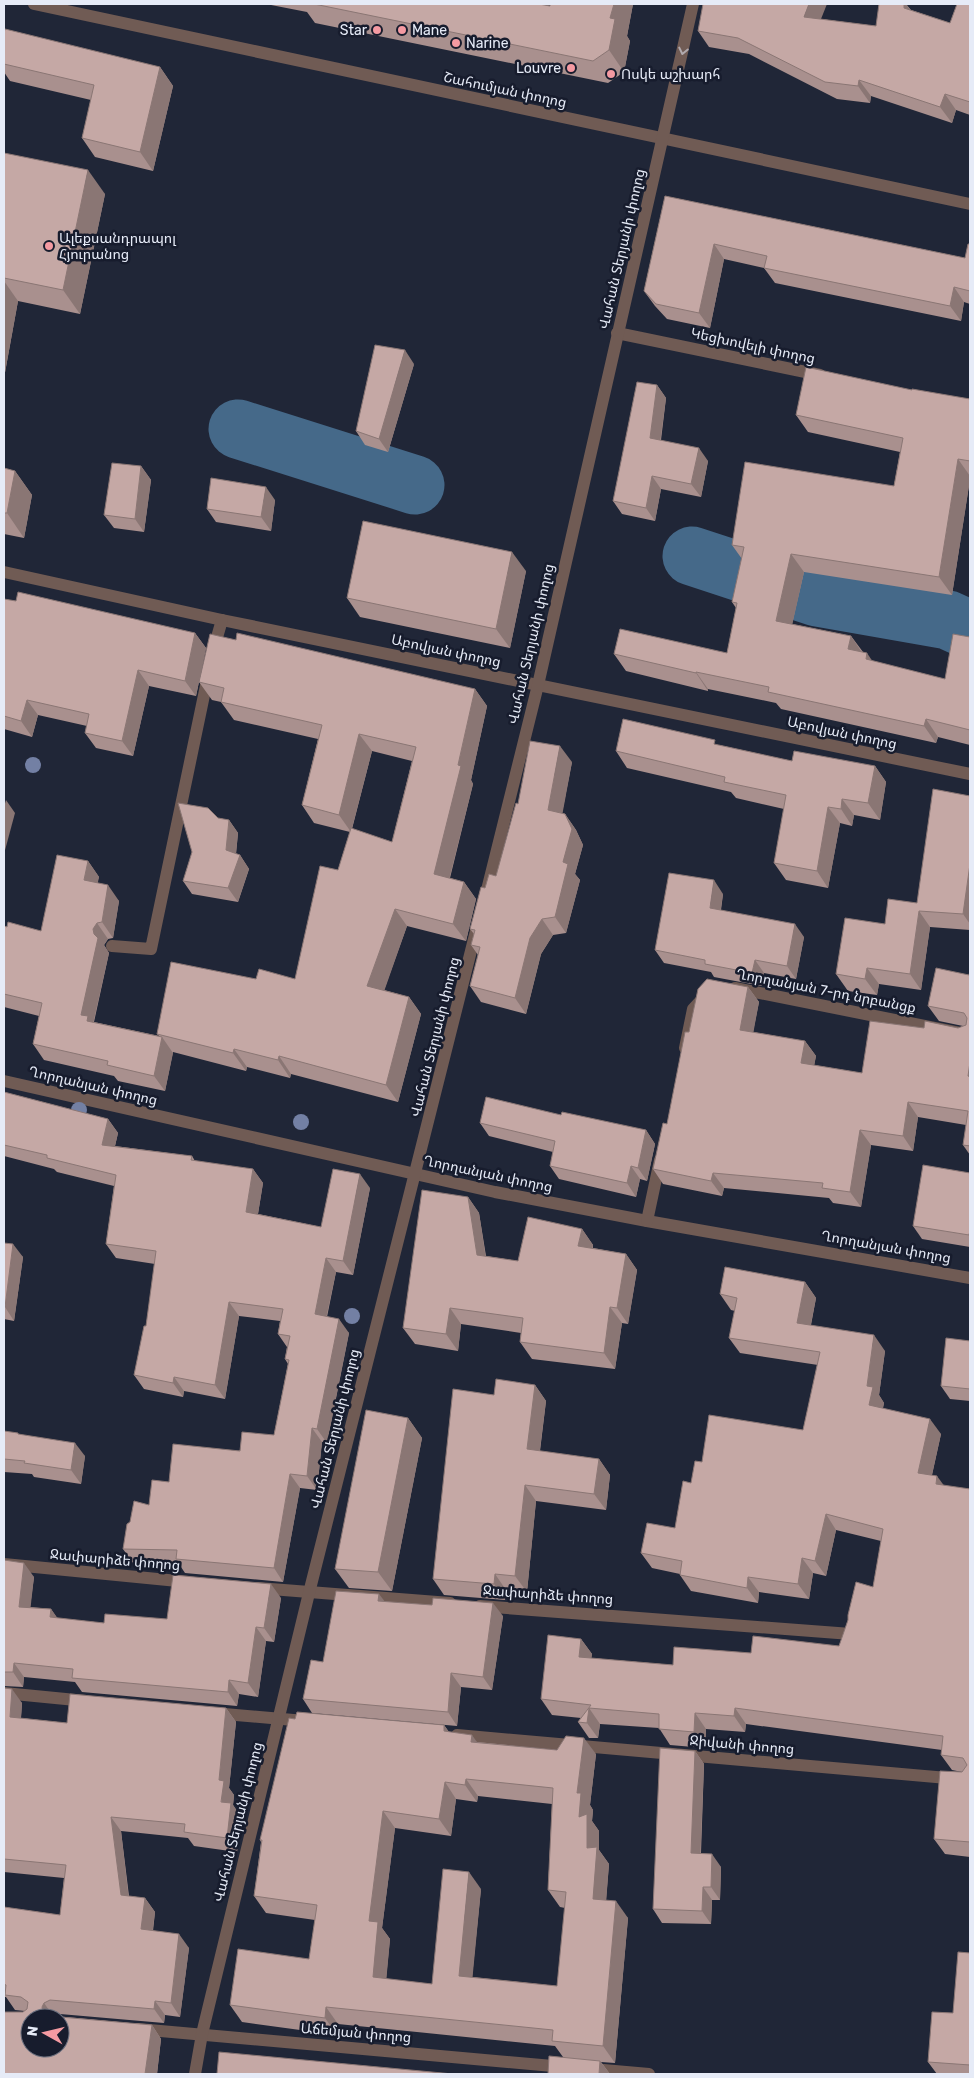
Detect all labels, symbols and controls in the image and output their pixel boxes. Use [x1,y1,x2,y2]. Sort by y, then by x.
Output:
place label: Star [340,22,368,39]
place label: Mane [412,22,447,39]
marker: Star [371,24,383,36]
marker: Mane [396,24,408,36]
place label: Narine [466,35,509,52]
marker: Narine [450,37,462,49]
one-way arrow [678,47,689,56]
place label: Louvre [516,60,561,77]
marker: Louvre [565,62,577,74]
place label: Ոսկե աշխարհ [621,66,720,83]
marker: Ոսկե աշխարհ [605,68,617,80]
street label: Շահումյան փողոց [442,69,568,111]
street label: Վահան Տերյանի փողոց [595,167,649,331]
place label: Ալեքսանդրապոլ Հյուրանոց [59,230,176,263]
marker: Ալեքսանդրապոլ Հյուրանոց [43,240,55,252]
street label: Կեցխովելի փողոց [689,325,817,367]
street label: Վահան Տերյանի փողոց [504,562,558,726]
street label: Աբովյան փողոց [390,631,502,671]
street label: Աբովյան փողոց [786,713,898,753]
street label: Վահան Տերյանի փողոց [407,955,463,1119]
street label: Ղորղանյան 7-րդ նրբանցք [735,965,917,1017]
street label: Ղորղանյան փողոց [27,1063,159,1109]
street label: Ղորղանյան փողոց [422,1152,554,1196]
street label: Ղորղանյան փողոց [820,1227,952,1267]
street label: Վահան Տերյանի փողոց [307,1347,363,1511]
street label: Ջափարիձե փողոց [49,1546,181,1574]
street label: Ջափարիձե փողոց [482,1582,614,1608]
street label: Ջիվանի փողոց [689,1732,795,1758]
street label: Վահան Տերյանի փողոց [210,1740,266,1904]
north arrow [20,2008,70,2058]
street label: Աճեմյան փողոց [300,2020,412,2046]
text: N [24,2025,42,2037]

